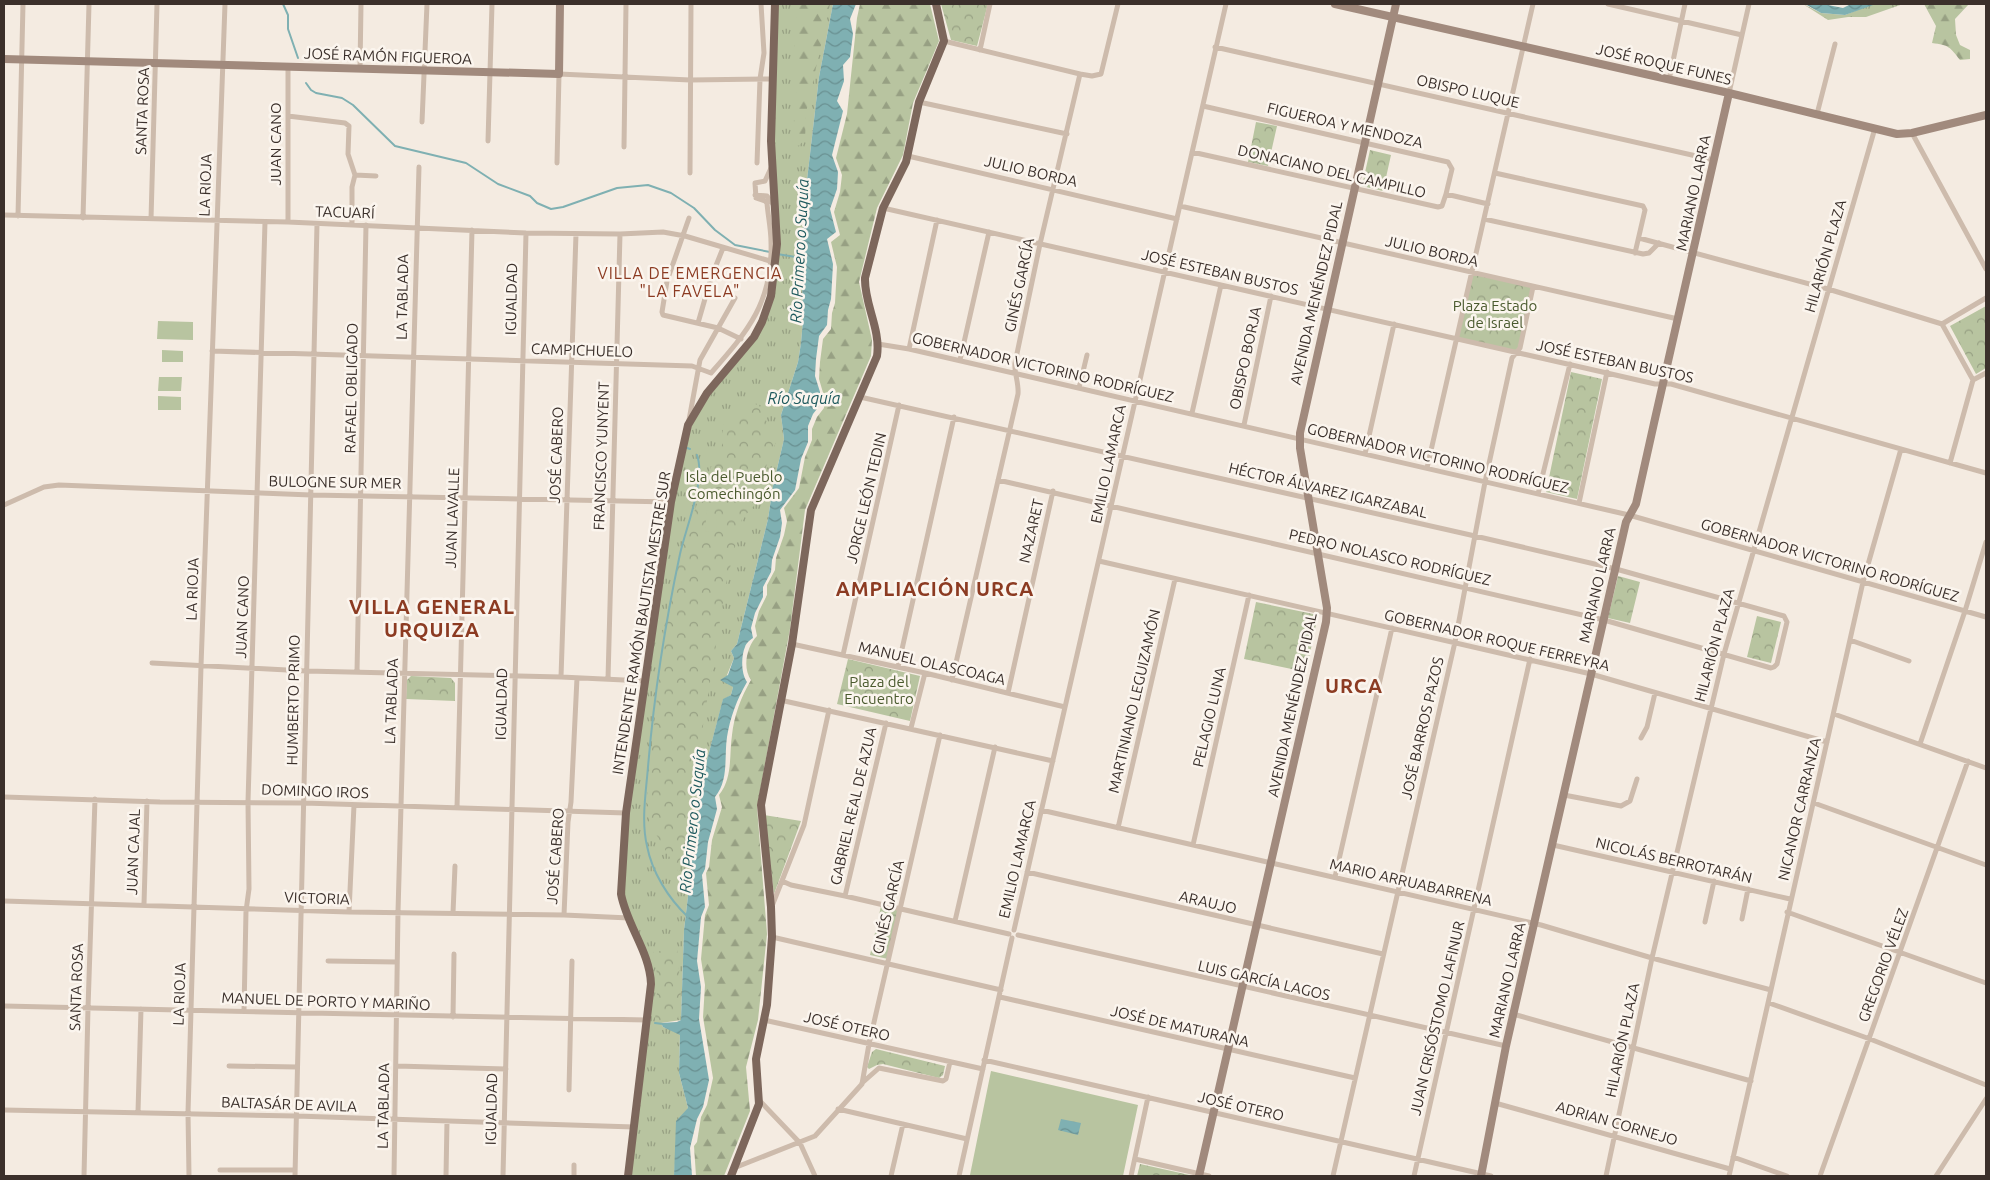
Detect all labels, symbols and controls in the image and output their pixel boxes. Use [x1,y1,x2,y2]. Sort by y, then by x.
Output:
street label: JOSÉ ROQUE FUNES [1595,40,1734,88]
street label: JOSÉ RAMÓN FIGUEROA [304,45,472,67]
street label: SANTA ROSA [132,67,152,155]
street label: OBISPO LUQUE [1415,71,1521,111]
street label: FIGUEROA Y MENDOZA [1265,99,1425,151]
street label: JUAN CANO [267,102,284,186]
street label: MARIANO LARRA [1672,133,1714,253]
street label: DONACIANO DEL CAMPILLO [1236,141,1428,201]
street label: JULIO BORDA [983,152,1079,190]
street label: LA RIOJA [195,153,215,217]
water label: Río Primero o Suquía [786,178,812,324]
street label: HILARIÓN PLAZA [1801,197,1849,314]
street label: AVENIDA MENÉNDEZ PIDAL [1287,199,1346,386]
street label: TACUARÍ [315,202,375,222]
street label: JULIO BORDA [1384,232,1480,270]
street label: GINÉS GARCÍA [1001,236,1037,334]
street label: JOSÉ ESTEBAN BUSTOS [1140,246,1300,298]
street label: LA TABLADA [393,254,411,340]
street label: IGUALDAD [502,263,520,335]
district label: VILLA DE EMERGENCIA "LA FAVELA" [597,264,783,300]
park label: Plaza Estado de Israel [1453,297,1537,331]
street label: OBISPO BORJA [1226,305,1264,411]
street label: RAFAEL OBLIGADO [341,323,361,453]
street label: GOBERNADOR VICTORINO RODRÍGUEZ [911,329,1175,405]
street label: JOSÉ ESTEBAN BUSTOS [1535,336,1695,386]
street label: CAMPICHUELO [531,340,633,360]
street label: FRANCISCO YUNYENT [590,381,612,531]
water label: Río Suquía [768,389,841,407]
street label: EMILIO LAMARCA [1087,403,1129,525]
street label: JOSÉ CABERO [546,406,566,504]
street label: GOBERNADOR VICTORINO RODRÍGUEZ [1306,420,1570,496]
street label: JORGE LEÓN TEDIN [843,431,889,565]
street label: HÉCTOR ÁLVAREZ IGARZABAL [1227,459,1429,521]
street label: JUAN LAVALLE [442,467,462,569]
park label: Isla del Pueblo Comechingón [685,468,783,502]
street label: INTENDENTE RAMÓN BAUTISTA MESTRE SUR [609,470,673,776]
street label: BULOGNE SUR MER [268,472,402,492]
street label: NAZARET [1015,497,1047,565]
street label: GOBERNADOR VICTORINO RODRÍGUEZ [1699,515,1961,605]
street label: PEDRO NOLASCO RODRÍGUEZ [1287,525,1493,589]
street label: MARIANO LARRA [1575,525,1619,645]
street label: LA RIOJA [182,557,202,621]
street label: JUAN CANO [232,575,252,659]
district label: AMPLIACIÓN URCA [836,577,1034,600]
street label: HILARIÓN PLAZA [1691,586,1737,704]
district label: VILLA GENERAL URQUIZA [349,595,515,641]
street label: GOBERNADOR ROQUE FERREYRA [1383,606,1612,674]
street label: MARTINIANO LEGUIZAMÓN [1105,607,1163,795]
street label: AVENIDA MENÉNDEZ PIDAL [1264,611,1320,799]
street label: HUMBERTO PRIMO [283,634,303,766]
street label: MANUEL OLASCOAGA [857,638,1008,688]
street label: JOSÉ BARROS PAZOS [1397,655,1447,801]
street label: LA TABLADA [381,657,401,744]
street label: PELAGIO LUNA [1189,665,1229,769]
street label: IGUALDAD [492,668,510,740]
park label: Plaza del Encuentro [844,673,914,707]
district label: URCA [1325,674,1383,697]
street label: GABRIEL REAL DE AZUA [827,725,880,887]
street label: NICANOR CARRANZA [1774,736,1824,882]
water label: Río Primero o Suquía [675,748,709,894]
street label: DOMINGO IROS [261,781,369,801]
street label: EMILIO LAMARCA [995,798,1039,920]
street label: JOSÉ CABERO [543,807,567,905]
street label: JUAN CAJAL [123,808,143,895]
street label: NICOLÁS BERROTARÁN [1594,834,1754,886]
street label: MARIO ARRUABARRENA [1328,855,1494,909]
street label: GINÉS GARCÍA [869,858,907,956]
street label: ARAUJO [1178,887,1238,917]
street label: VICTORIA [284,888,350,908]
street label: GREGORIO VÉLEZ [1855,906,1911,1024]
street label: JUAN CRISÓSTOMO LAFINUR [1406,919,1468,1117]
street label: MARIANO LARRA [1485,920,1529,1040]
street label: SANTA ROSA [66,943,86,1031]
street label: LUIS GARCÍA LAGOS [1196,957,1332,1004]
street label: LA RIOJA [169,962,189,1026]
street label: HILARIÓN PLAZA [1602,981,1642,1099]
street label: MANUEL DE PORTO Y MARIÑO [221,989,431,1013]
street label: JOSÉ DE MATURANA [1109,1002,1251,1050]
street label: JOSÉ OTERO [802,1008,892,1044]
street label: LA TABLADA [374,1063,392,1149]
street label: IGUALDAD [482,1073,500,1145]
street label: JOSÉ OTERO [1196,1088,1286,1124]
street label: BALTASÁR DE AVILA [221,1093,357,1115]
street label: ADRIAN CORNEJO [1554,1097,1680,1149]

